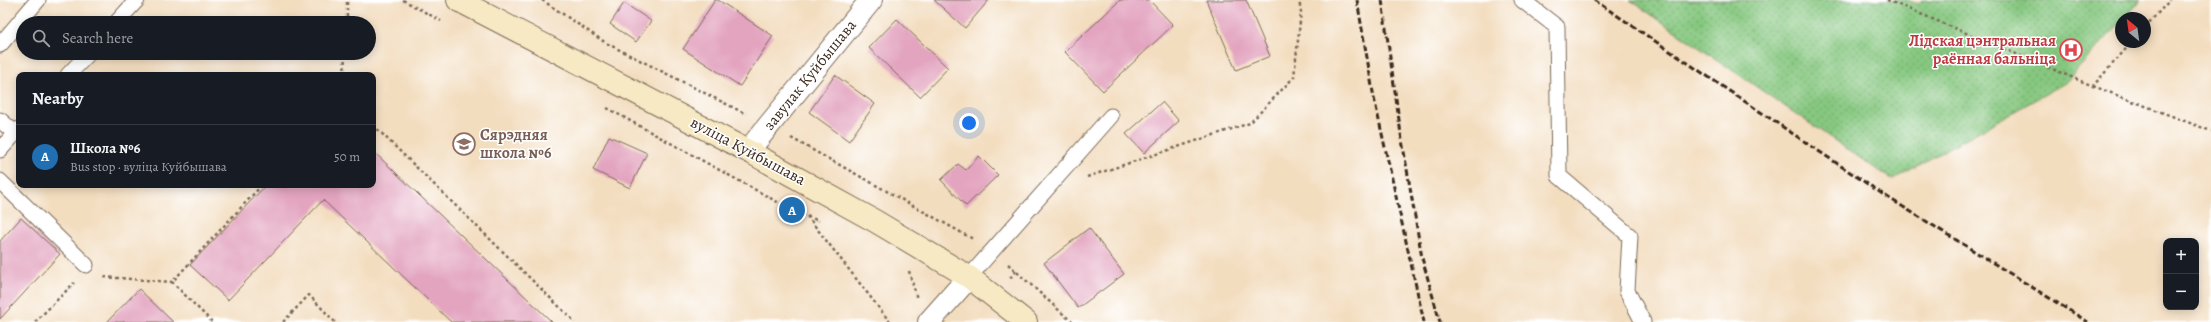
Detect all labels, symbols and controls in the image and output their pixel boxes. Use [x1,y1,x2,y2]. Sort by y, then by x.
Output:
north arrow [2115,12,2151,48]
street label: завулак Куйбышава [758,14,862,135]
search box [16,16,376,60]
icon: search [30,27,52,49]
text: Search here [62,28,133,48]
place label: Лідская цэнтральная раённая бальніца [1909,30,2056,70]
hospital icon: Лідская цэнтральная раённая бальніца [2058,37,2084,63]
text: Nearby [32,87,83,110]
street label: вуліца Куйбышава [686,111,810,191]
your location [959,113,979,133]
place label: Сярэдняя школа №6 [480,124,552,164]
school or university icon: Сярэдняя школа №6 [451,131,477,157]
text: Школа №6 [70,138,141,158]
text: A [41,148,49,165]
text: 50 m [334,148,360,165]
text: Bus stop · вуліца Куйбышава [70,158,227,175]
pin: A [779,195,805,225]
map controls [2163,238,2199,310]
button: + [2163,238,2199,274]
button: − [2163,274,2199,310]

